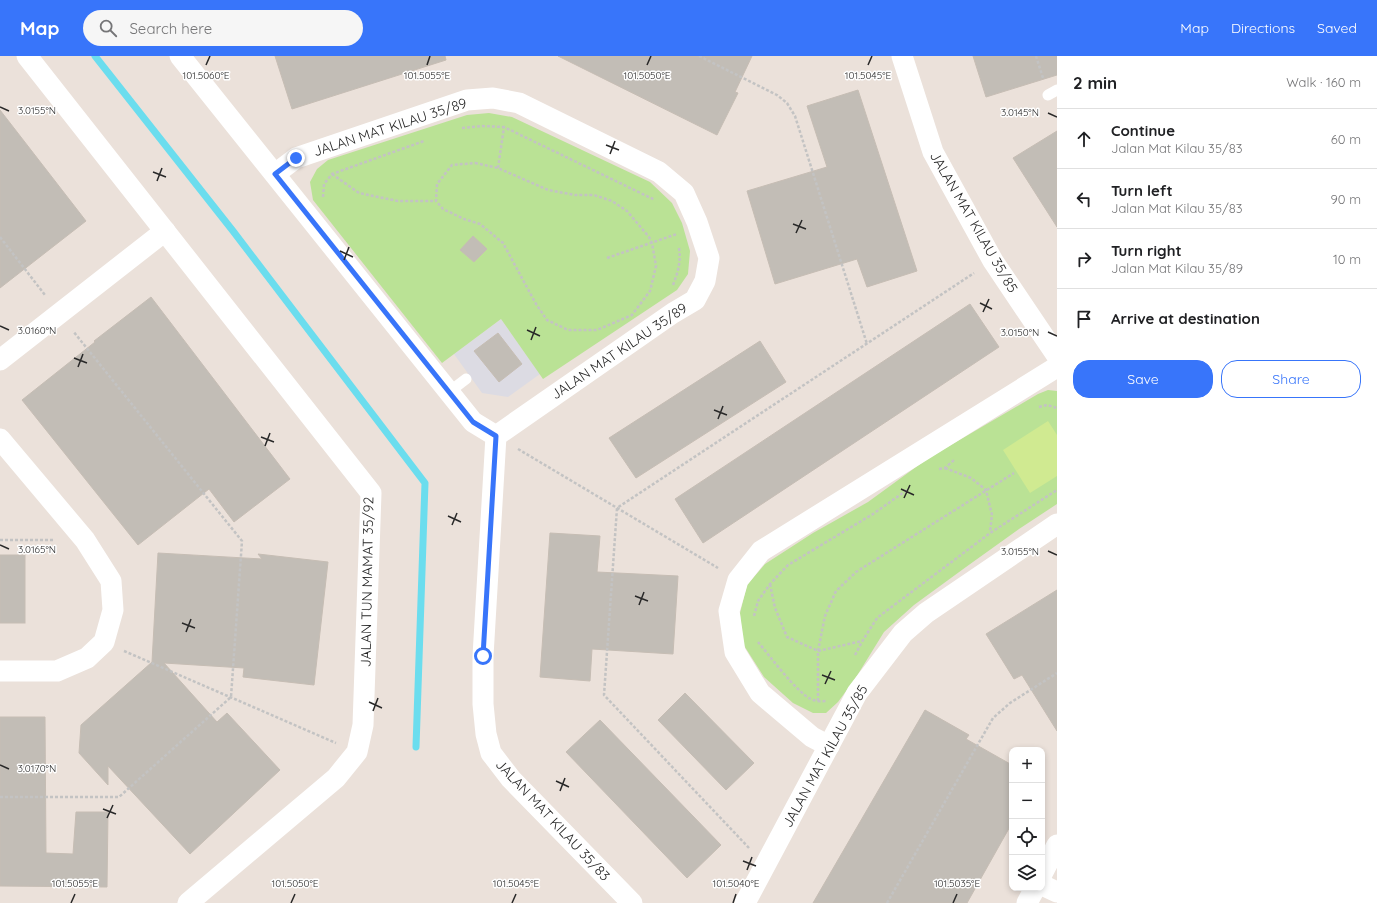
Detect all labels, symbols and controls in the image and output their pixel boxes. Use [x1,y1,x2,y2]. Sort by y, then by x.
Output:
search box [83,10,363,46]
text: Map [20,16,59,40]
icon: search [97,17,119,39]
text: Search here [129,19,212,38]
text: Map [1180,19,1209,37]
text: Directions [1231,19,1295,37]
text: Saved [1317,19,1357,37]
text: 101.5060°E [183,69,230,82]
text: 101.5055°E [404,69,451,82]
text: 101.5050°E [624,69,671,82]
text: 101.5045°E [845,69,891,82]
text: 2 min [1073,72,1117,93]
text: Walk · 160 m [1286,74,1361,90]
street label: JALAN MAT KILAU 35/89 [311,94,469,160]
text: 3.0155°N [18,104,56,117]
text: 3.0145°N [1001,106,1039,119]
text: Continue [1111,121,1175,140]
icon: ahead [1073,128,1095,150]
text: 60 m [1331,131,1361,147]
text: Jalan Mat Kilau 35/83 [1111,140,1243,156]
street label: JALAN MAT KILAU 35/85 [926,148,1022,296]
route end [287,149,305,167]
text: Turn left [1111,181,1173,200]
icon: left [1073,188,1095,210]
text: 90 m [1331,191,1361,207]
text: Jalan Mat Kilau 35/83 [1111,200,1243,216]
text: Turn right [1111,241,1182,260]
icon: right [1073,248,1095,270]
text: 10 m [1333,251,1361,267]
text: Jalan Mat Kilau 35/89 [1111,260,1243,276]
street label: JALAN MAT KILAU 35/89 [547,299,691,403]
icon: arrive [1073,308,1095,330]
text: Arrive at destination [1111,309,1260,328]
text: 3.0160°N [18,324,56,337]
text: 3.0150°N [1001,326,1039,339]
button: Save [1073,360,1213,398]
button: Share [1221,360,1361,398]
street label: JALAN TUN MAMAT 35/92 [357,496,377,667]
text: 3.0165°N [18,543,56,556]
text: 3.0155°N [1001,545,1039,558]
route start [474,647,492,665]
street label: JALAN MAT KILAU 35/85 [778,682,872,830]
map controls [1009,747,1045,891]
button: + [1009,747,1045,783]
street label: JALAN MAT KILAU 35/83 [492,755,614,885]
text: 3.0170°N [18,762,56,775]
button: − [1009,783,1045,819]
button: locate [1009,819,1045,855]
button: layers [1009,855,1045,891]
text: 101.5055°E [52,877,99,890]
text: 101.5050°E [272,877,319,890]
text: 101.5045°E [493,877,539,890]
text: 101.5040°E [713,877,760,890]
text: 101.5035°E [934,877,980,890]

